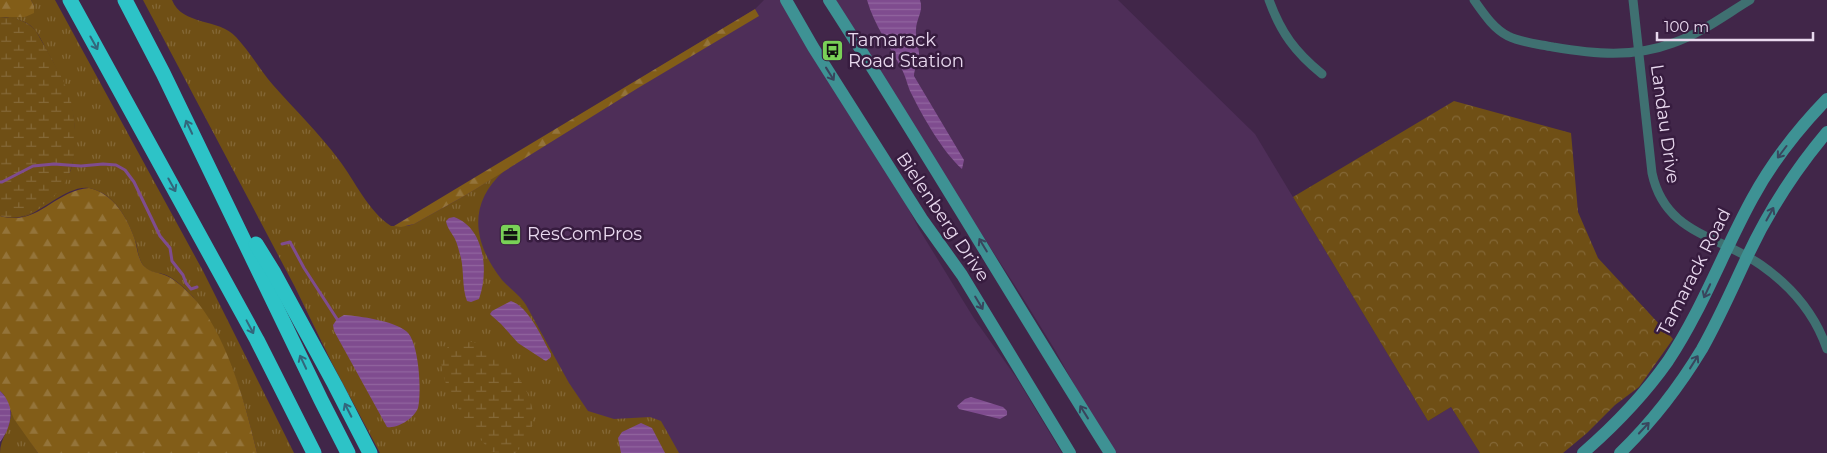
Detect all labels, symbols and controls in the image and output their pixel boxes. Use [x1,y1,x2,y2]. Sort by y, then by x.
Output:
scale bar [1657,10,1813,42]
text: 100 m [1664,17,1709,36]
place label: Tamarack Road Station [848,29,964,72]
one-way arrow [89,35,99,49]
bus stop icon: Tamarack Road Station [820,38,844,62]
street label: Landau Drive [1646,63,1684,185]
one-way arrow [825,66,835,80]
one-way arrow [184,120,193,135]
one-way arrow [1777,145,1787,159]
street label: Bielenberg Drive [892,148,995,286]
one-way arrow [168,177,178,191]
street label: Tamarack Road [1652,205,1736,339]
one-way arrow [1765,206,1775,221]
office icon: ResComPros [499,222,523,246]
place label: ResComPros [527,223,642,245]
one-way arrow [977,239,987,253]
one-way arrow [1702,283,1711,298]
one-way arrow [974,295,984,309]
one-way arrow [245,320,255,335]
one-way arrow [297,355,307,370]
one-way arrow [1689,355,1699,369]
one-way arrow [342,403,352,418]
one-way arrow [1078,405,1088,419]
one-way arrow [1638,422,1650,435]

